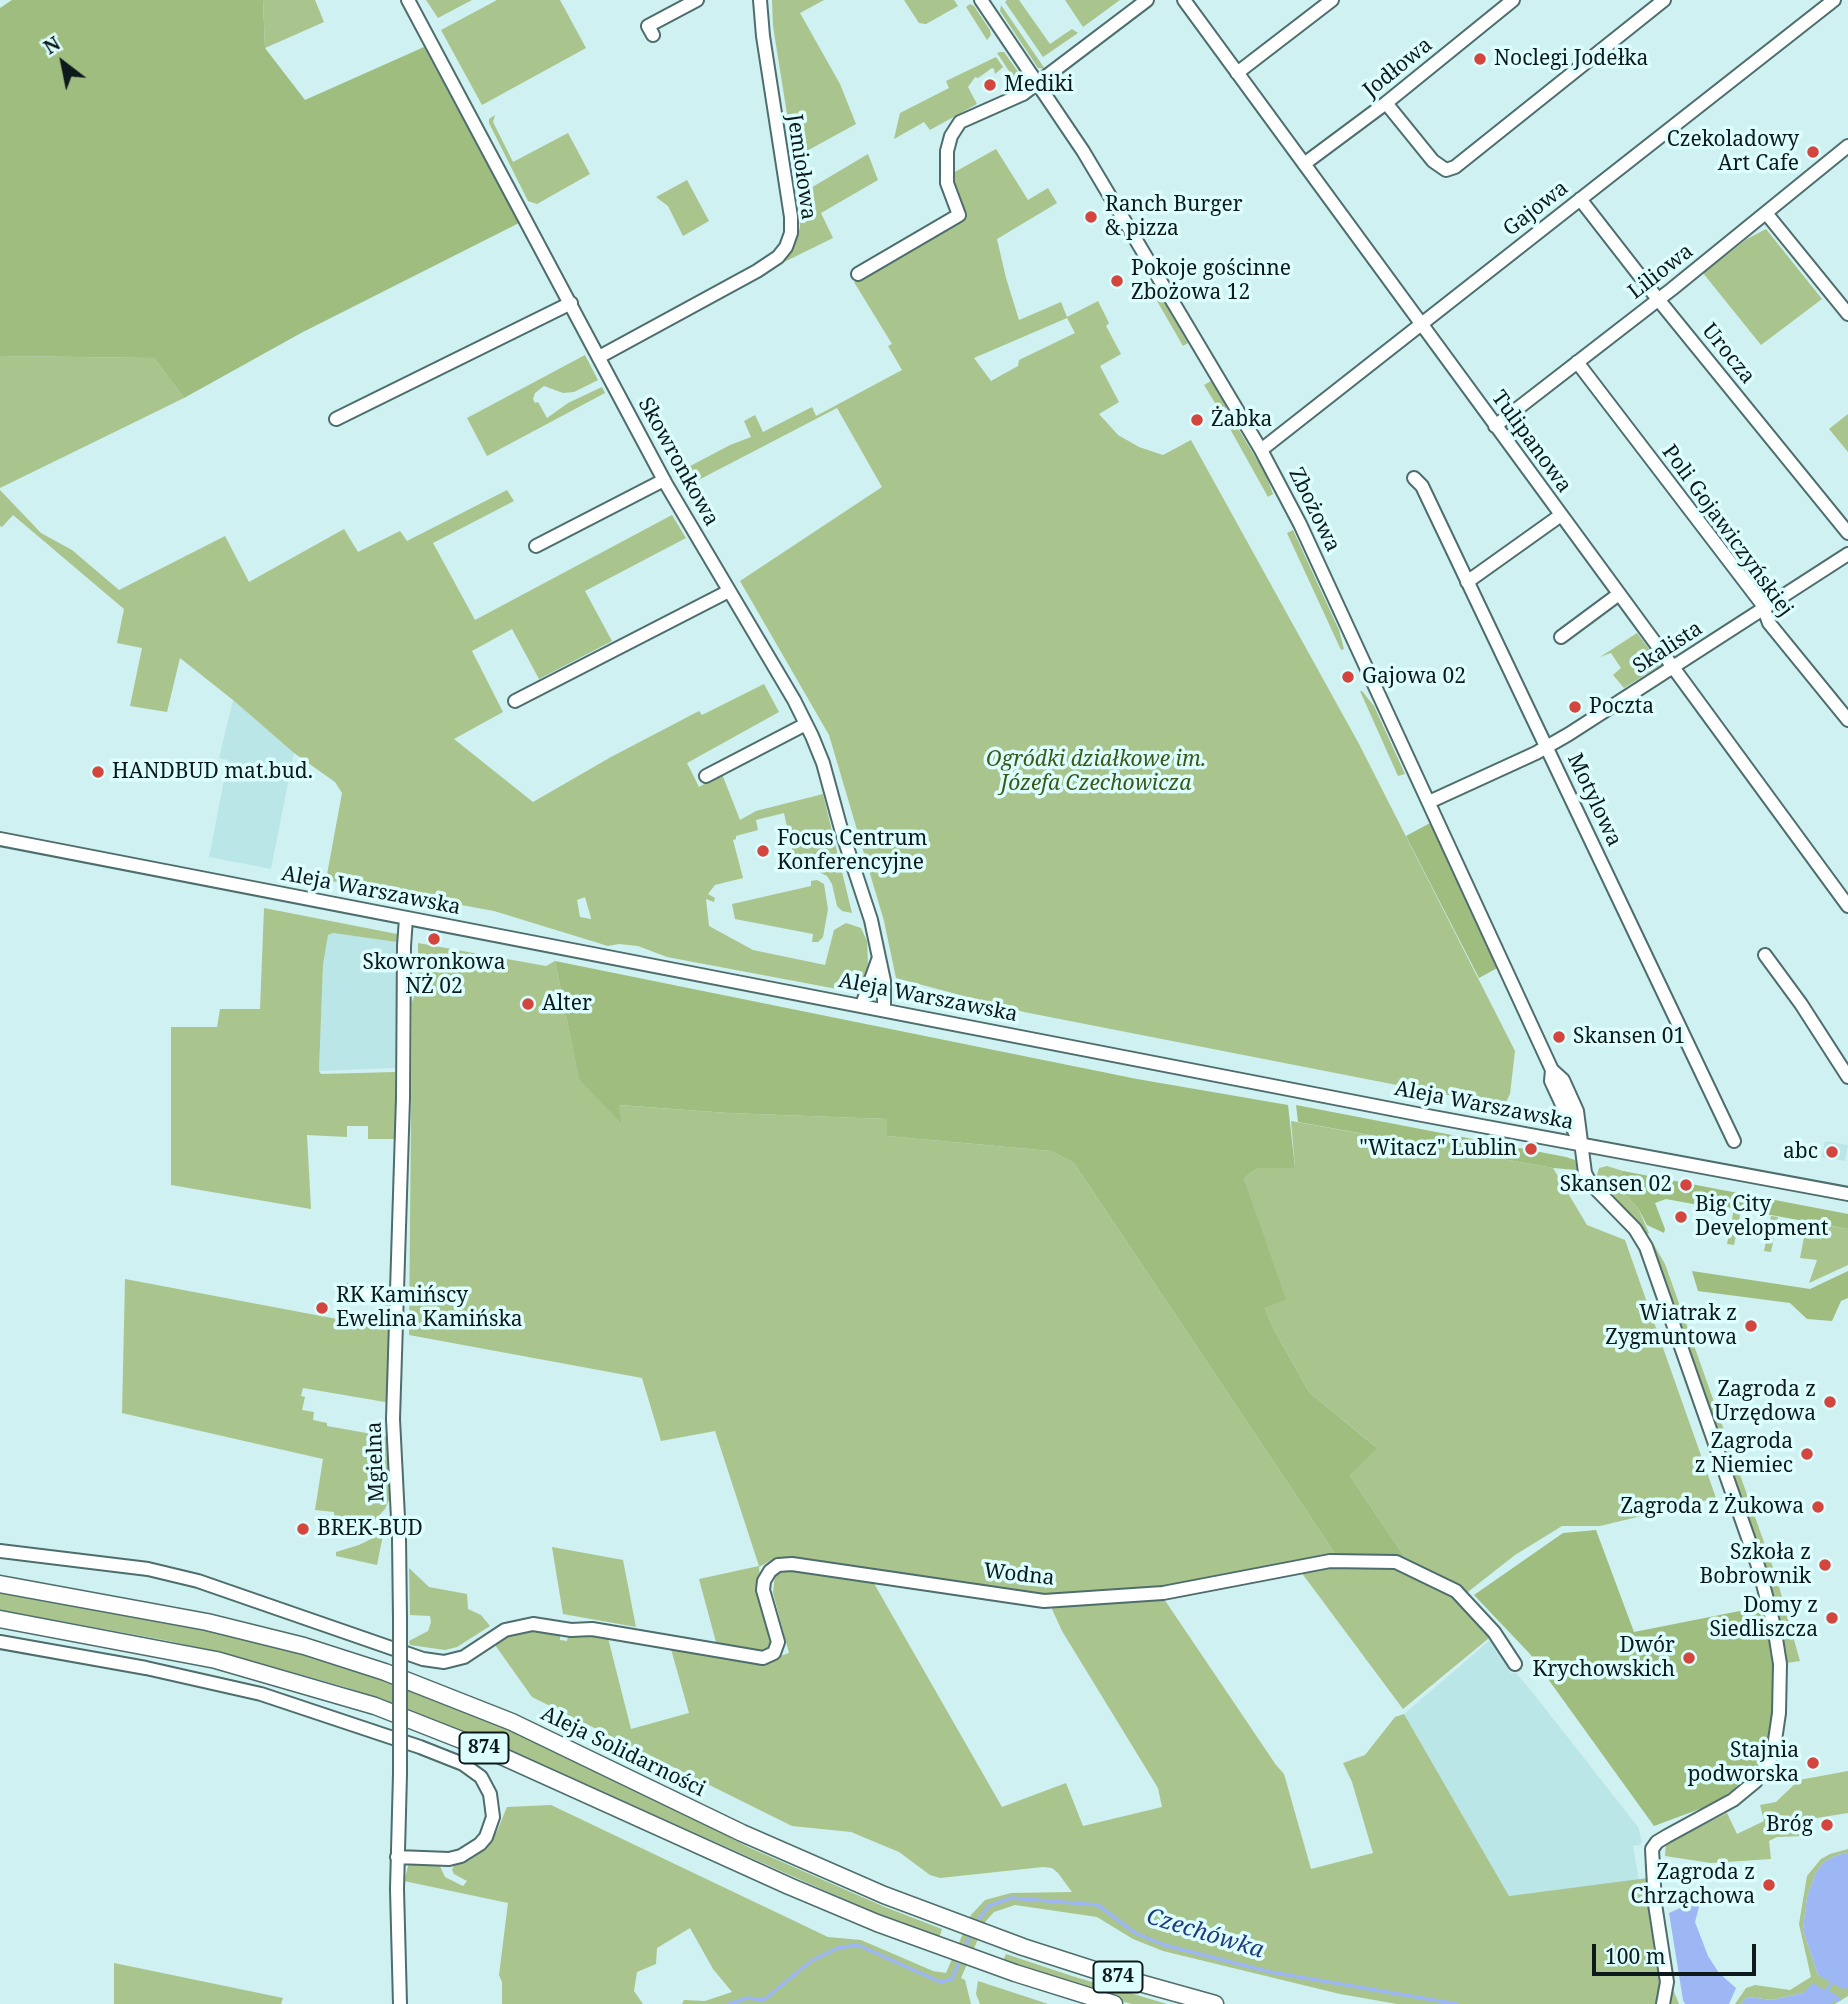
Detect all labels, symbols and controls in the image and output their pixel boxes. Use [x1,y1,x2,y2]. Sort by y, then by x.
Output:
north arrow [28,28,98,98]
text: N [39,30,65,60]
street label: Jodłowa [1358,33,1438,103]
place label: Noclegi Jodełka [1494,46,1648,72]
marker: Noclegi Jodełka [1472,51,1488,67]
place label: Mediki [1004,72,1074,98]
marker: Mediki [982,77,998,93]
street label: Jemiołowa [781,113,821,221]
place label: Czekoladowy Art Cafe [1667,127,1799,177]
marker: Czekoladowy Art Cafe [1805,144,1821,160]
street label: Gajowa [1499,176,1573,242]
place label: Ranch Burger & pizza [1105,192,1243,242]
marker: Ranch Burger & pizza [1083,209,1099,225]
street label: Liliowa [1624,239,1698,305]
place label: Pokoje gościnne Zbożowa 12 [1131,256,1291,306]
marker: Pokoje gościnne Zbożowa 12 [1109,273,1125,289]
street label: Urocza [1696,319,1760,389]
street label: Tulipanowa [1486,386,1576,498]
street label: Skowronkowa [632,393,724,531]
place label: Żabka [1211,407,1272,433]
marker: Żabka [1189,412,1205,428]
street label: Poli Gojawiczyńskiej [1656,440,1798,622]
street label: Zbożowa [1283,464,1345,556]
street label: Skalista [1629,616,1707,680]
place label: Gajowa 02 [1362,664,1466,690]
marker: Gajowa 02 [1340,669,1356,685]
place label: Poczta [1589,694,1654,720]
marker: Poczta [1567,699,1583,715]
park label: Ogródki działkowe im. Józefa Czechowicza [986,747,1206,797]
street label: Motylowa [1562,750,1626,850]
place label: HANDBUD mat.bud. [112,759,313,785]
marker: HANDBUD mat.bud. [90,764,106,780]
place label: Focus Centrum Konferencyjne [777,826,927,876]
marker: Focus Centrum Konferencyjne [755,843,771,859]
street label: Aleja Warszawska [279,861,463,921]
marker: Skowronkowa NŻ 02 [426,931,442,947]
place label: Skowronkowa NŻ 02 [363,950,505,1000]
street label: Aleja Warszawska [836,968,1020,1028]
place label: Alter [542,991,592,1017]
marker: Alter [520,996,536,1012]
place label: Skansen 01 [1573,1024,1685,1050]
marker: Skansen 01 [1551,1029,1567,1045]
street label: Aleja Warszawska [1392,1076,1576,1136]
place label: "Witacz" Lublin [1359,1136,1517,1162]
place label: abc [1783,1139,1818,1165]
marker: "Witacz" Lublin [1523,1141,1539,1157]
marker: abc [1824,1144,1840,1160]
place label: Skansen 02 [1560,1172,1672,1198]
marker: Skansen 02 [1678,1177,1694,1193]
place label: Big City Development [1695,1192,1828,1242]
marker: Big City Development [1673,1209,1689,1225]
place label: RK Kamińscy Ewelina Kamińska [336,1283,523,1333]
marker: RK Kamińscy Ewelina Kamińska [314,1300,330,1316]
place label: Wiatrak z Zygmuntowa [1605,1301,1737,1351]
marker: Wiatrak z Zygmuntowa [1743,1318,1759,1334]
place label: Zagroda z Urzędowa [1714,1377,1816,1427]
marker: Zagroda z Urzędowa [1822,1394,1838,1410]
street label: Mgielna [362,1421,390,1503]
place label: Zagroda z Niemiec [1695,1429,1793,1479]
marker: Zagroda z Niemiec [1799,1446,1815,1462]
place label: Zagroda z Żukowa [1620,1494,1804,1520]
marker: Zagroda z Żukowa [1810,1499,1826,1515]
place label: BREK-BUD [317,1516,423,1542]
marker: BREK-BUD [295,1521,311,1537]
place label: Szkoła z Bobrownik [1700,1540,1811,1590]
marker: Szkoła z Bobrownik [1817,1557,1833,1573]
street label: Wodna [982,1559,1056,1591]
place label: Domy z Siedliszcza [1709,1593,1818,1643]
marker: Domy z Siedliszcza [1824,1610,1840,1626]
place label: Dwór Krychowskich [1533,1633,1675,1683]
marker: Dwór Krychowskich [1681,1650,1697,1666]
street label: Aleja Solidarności [537,1701,709,1803]
road number: 874 [460,1732,508,1764]
place label: Stajnia podworska [1687,1738,1799,1788]
marker: Stajnia podworska [1805,1755,1821,1771]
place label: Bróg [1766,1812,1813,1838]
marker: Bróg [1819,1817,1835,1833]
place label: Zagroda z Chrząchowa [1631,1860,1755,1910]
marker: Zagroda z Chrząchowa [1761,1877,1777,1893]
water label: Czechówka [1143,1903,1267,1965]
scale bar [1596,1930,1760,1974]
text: 100 m [1605,1942,1666,1970]
road number: 874 [1094,1962,1142,1993]

